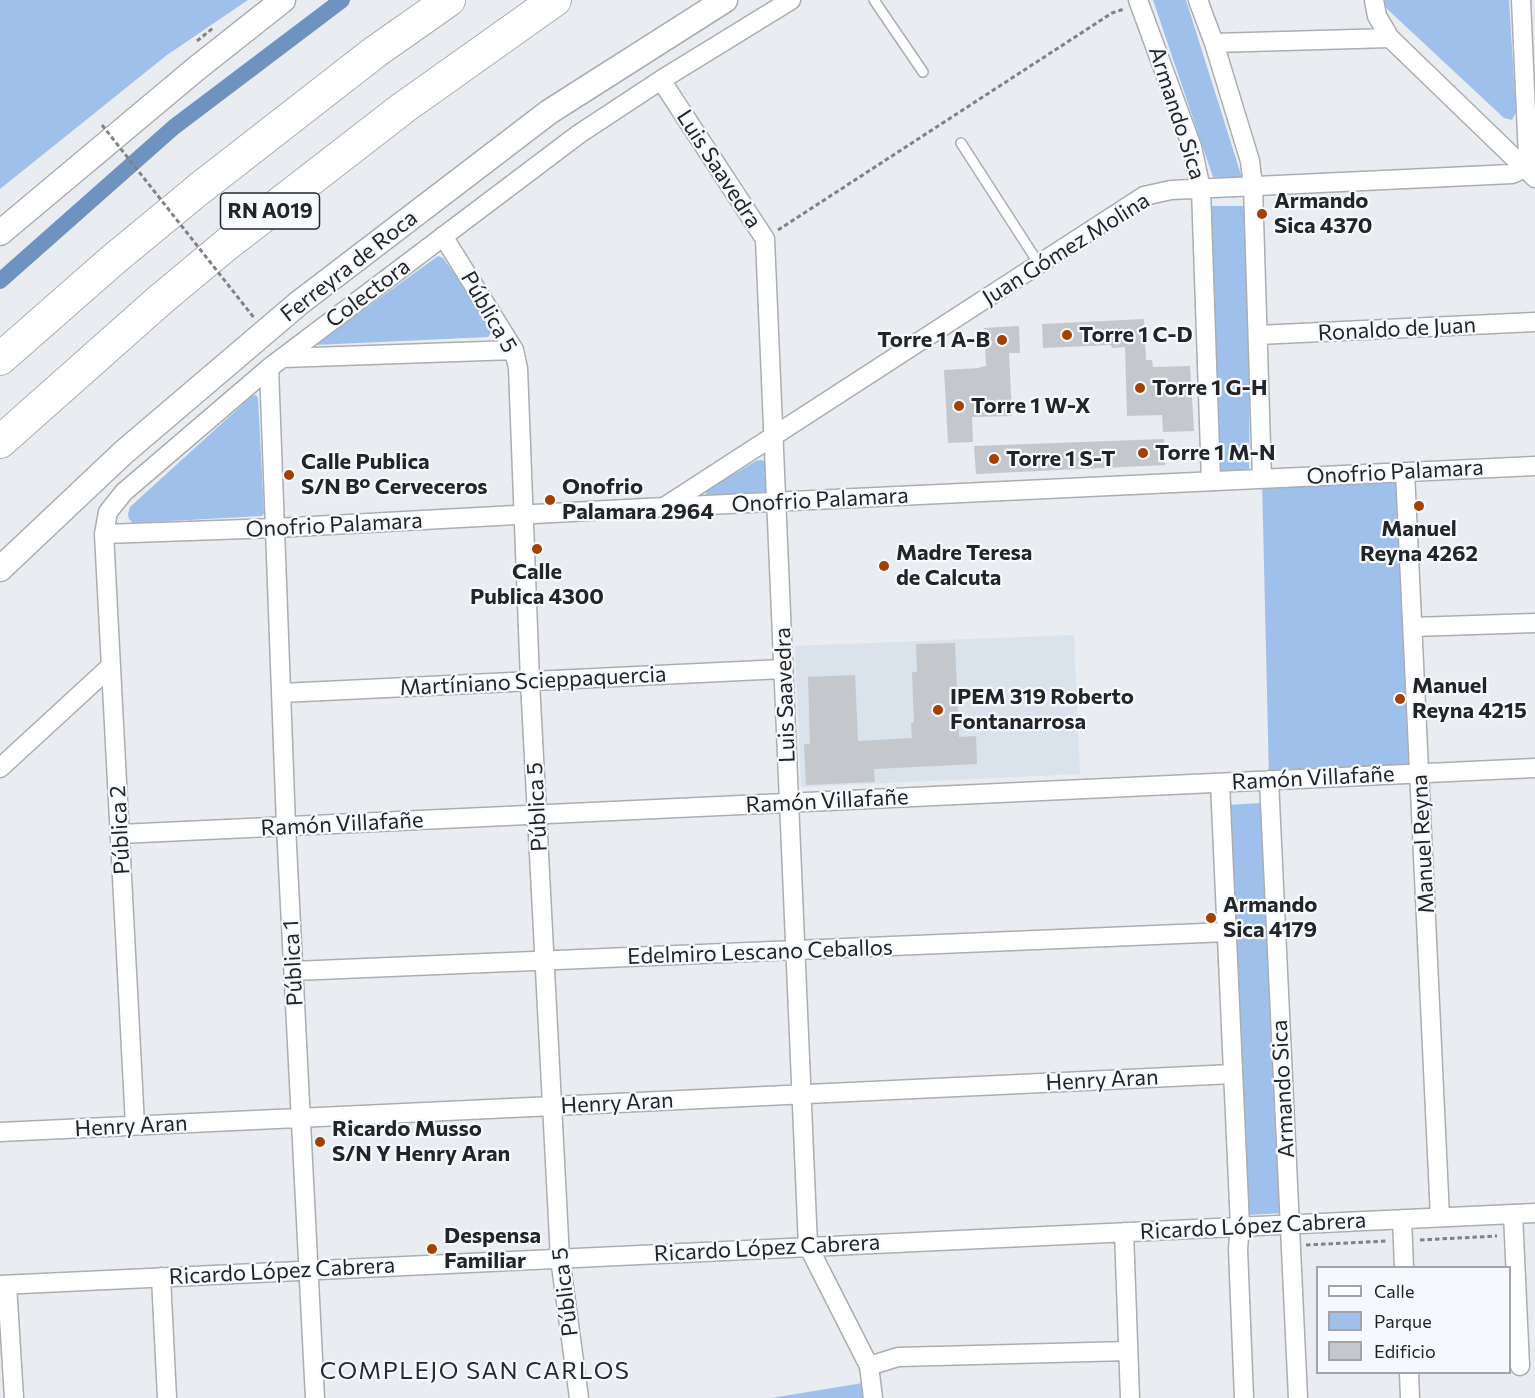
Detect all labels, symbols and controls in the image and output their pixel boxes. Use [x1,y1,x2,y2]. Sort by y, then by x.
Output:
street label: Armando Sica [1143,43,1211,183]
street label: Luis Saavedra [671,105,767,233]
street label: Juan Gómez Molina [978,187,1154,311]
place label: Armando Sica 4370 [1274,188,1372,240]
road number: RN A019 [220,193,320,229]
street label: Ferreyra de Roca [275,204,423,328]
marker: Armando Sica 4370 [1255,207,1269,221]
street label: Colectora [321,253,415,333]
street label: Pública 5 [455,267,523,357]
street label: Ronaldo de Juan [1317,312,1477,346]
place label: Torre 1 C-D [1079,322,1193,348]
place label: Torre 1 A-B [877,327,990,353]
marker: Torre 1 C-D [1060,328,1074,342]
marker: Torre 1 A-B [995,333,1009,347]
place label: Torre 1 G-H [1152,375,1267,401]
marker: Torre 1 G-H [1133,381,1147,395]
place label: Torre 1 W-X [971,393,1091,419]
marker: Torre 1 W-X [952,399,966,413]
place label: Torre 1 M-N [1155,440,1275,466]
place label: Torre 1 S-T [1006,446,1115,472]
marker: Torre 1 M-N [1136,446,1150,460]
place label: Calle Publica S/N B° Cerveceros [301,449,488,500]
marker: Torre 1 S-T [987,452,1001,466]
street label: Onofrio Palamara [1306,454,1484,490]
marker: Calle Publica S/N B° Cerveceros [282,468,296,482]
place label: Onofrio Palamara 2964 [562,474,714,526]
street label: Onofrio Palamara [731,482,909,518]
marker: Onofrio Palamara 2964 [543,493,557,507]
marker: Manuel Reyna 4262 [1412,499,1426,513]
street label: Onofrio Palamara [245,507,423,543]
place label: Manuel Reyna 4262 [1360,516,1478,568]
place label: Madre Teresa de Calcuta [896,540,1032,592]
marker: Calle Publica 4300 [530,542,544,556]
place label: Calle Publica 4300 [470,559,604,610]
marker: Madre Teresa de Calcuta [877,559,891,573]
street label: Luis Saavedra [769,627,801,763]
street label: Martíniano Scieppaquercia [399,661,667,701]
place label: Manuel Reyna 4215 [1412,673,1527,724]
place label: IPEM 319 Roberto Fontanarrosa [950,684,1134,736]
marker: Manuel Reyna 4215 [1393,692,1407,706]
marker: IPEM 319 Roberto Fontanarrosa [931,703,945,717]
street label: Ramón Villafañe [1231,761,1395,795]
street label: Pública 5 [521,762,553,852]
street label: Manuel Reyna [1406,774,1440,914]
street label: Ramón Villafañe [745,784,909,818]
street label: Pública 2 [104,785,136,875]
street label: Ramón Villafañe [260,807,424,841]
place label: Armando Sica 4179 [1223,892,1317,944]
marker: Armando Sica 4179 [1204,911,1218,925]
street label: Pública 1 [278,919,308,1007]
street label: Edelmiro Lescano Ceballos [627,934,893,970]
street label: Armando Sica [1266,1019,1300,1159]
street label: Henry Aran [1045,1064,1159,1096]
street label: Henry Aran [560,1087,674,1119]
street label: Henry Aran [74,1110,188,1142]
place label: Ricardo Musso S/N Y Henry Aran [332,1116,510,1168]
marker: Ricardo Musso S/N Y Henry Aran [313,1135,327,1149]
street label: Ricardo López Cabrera [1139,1207,1367,1245]
place label: Despensa Familiar [444,1223,541,1274]
street label: Ricardo López Cabrera [653,1229,881,1267]
marker: Despensa Familiar [425,1242,439,1256]
street label: Pública 5 [546,1246,584,1338]
street label: Ricardo López Cabrera [168,1252,396,1290]
legend [1316,1266,1511,1374]
text: Calle [1374,1280,1414,1302]
text: Parque [1374,1310,1432,1332]
text: Edificio [1374,1340,1436,1362]
district label: COMPLEJO SAN CARLOS [320,1357,630,1385]

